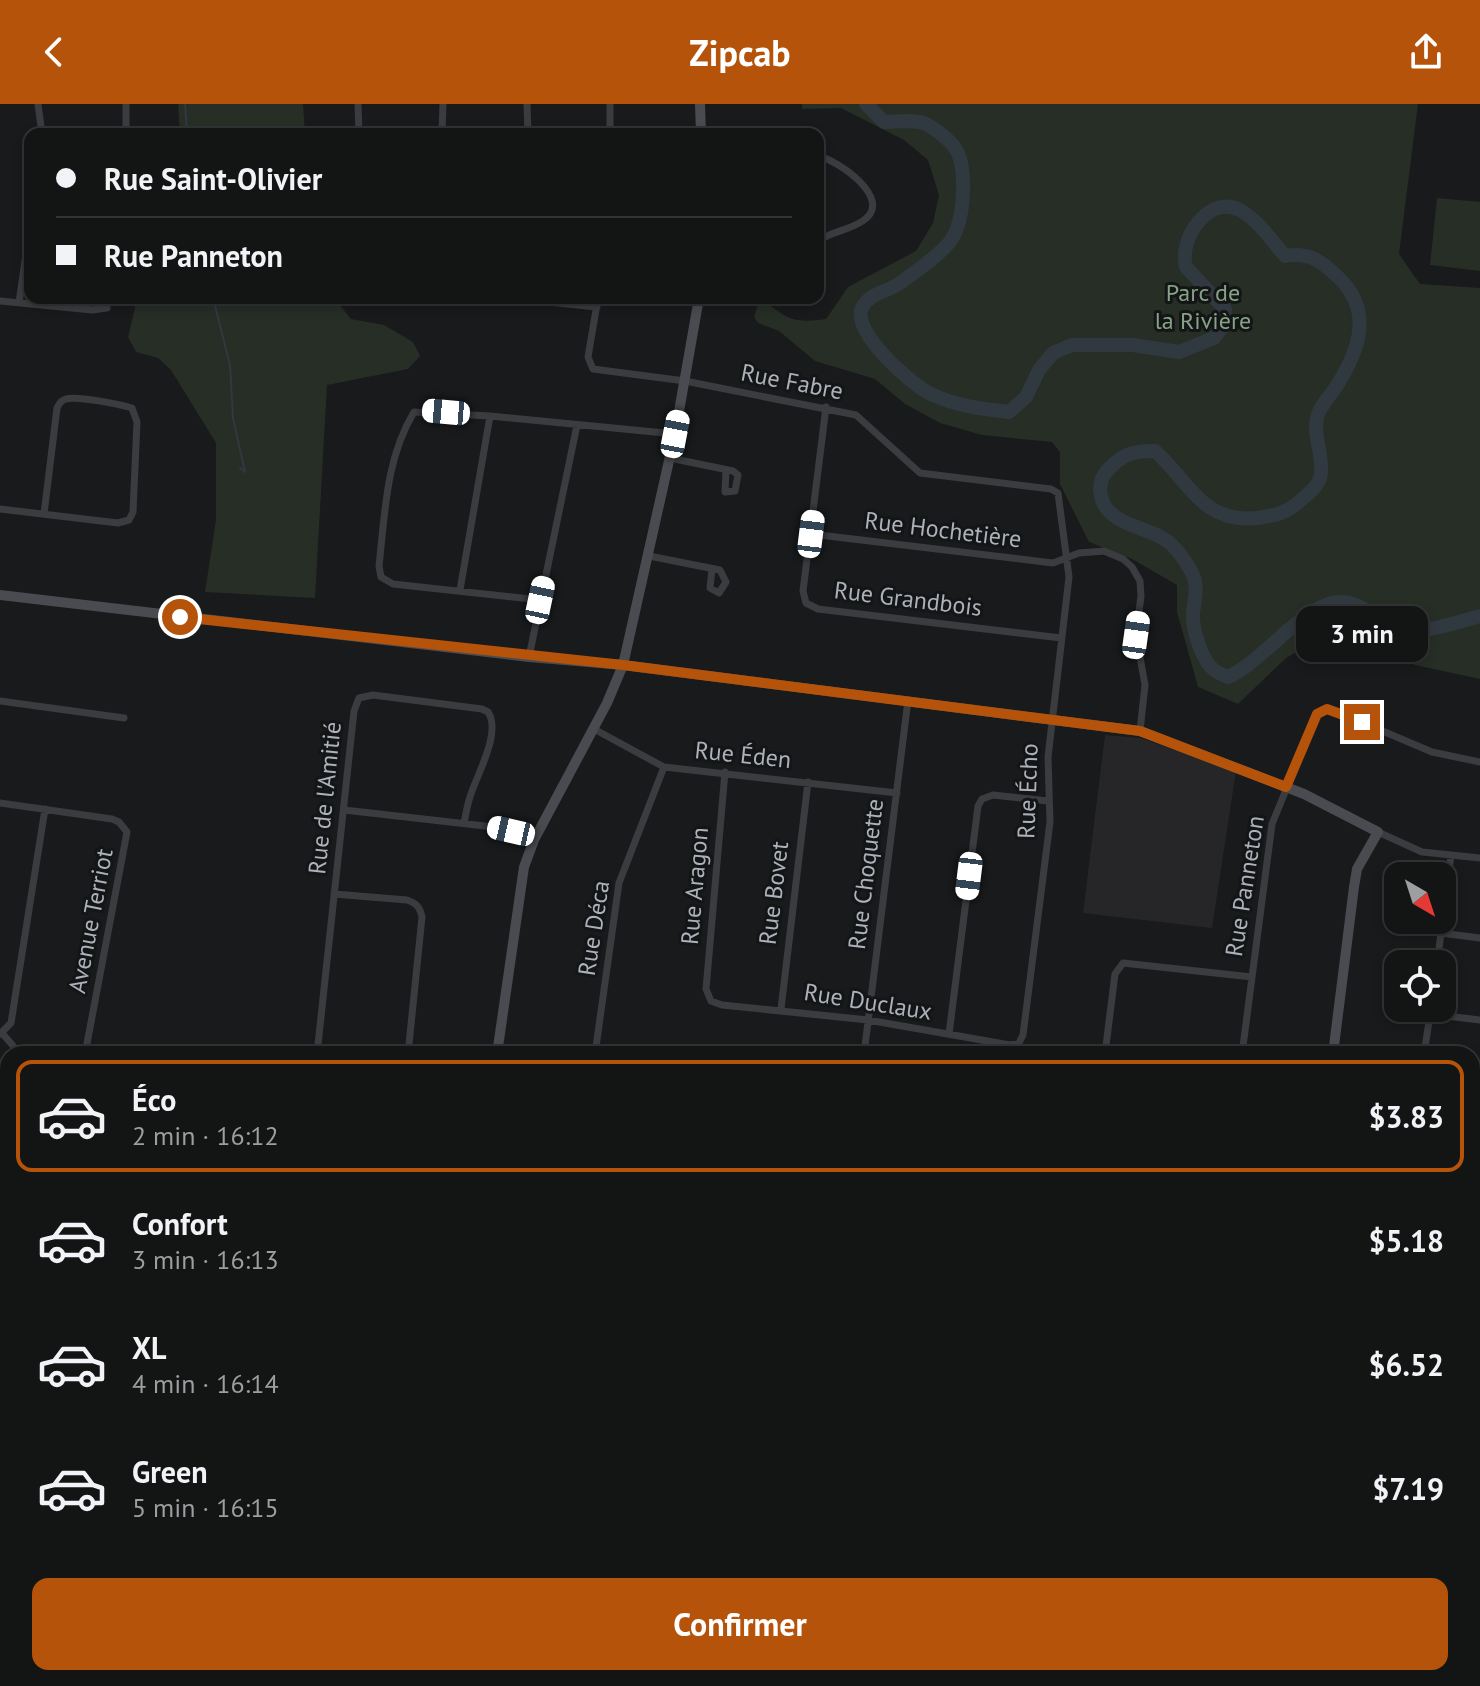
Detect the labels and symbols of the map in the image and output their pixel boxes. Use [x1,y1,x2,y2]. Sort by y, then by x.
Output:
park label: Parc de la Rivière [1155,277,1251,336]
street label: Rue Fabre [738,356,846,407]
car [421,398,471,426]
car [659,408,691,460]
street label: Rue Hochetière [863,505,1023,555]
car [796,509,826,559]
car [523,574,557,626]
street label: Rue Grandbois [832,574,984,623]
route start [162,599,198,635]
callout: 3 min [1296,606,1428,662]
car [1121,610,1151,660]
route end [1344,704,1380,740]
street label: Rue de l'Amitié [301,720,348,876]
street label: Rue Éden [693,734,793,775]
street label: Rue Écho [1010,743,1045,839]
street label: Rue Choquette [841,797,890,951]
street label: Rue Panneton [1218,813,1271,959]
car [485,814,537,848]
street label: Rue Aragon [674,826,715,946]
street label: Rue Bovet [752,840,795,946]
street label: Avenue Terriot [61,846,120,996]
car [954,851,984,901]
north arrow [1384,862,1456,934]
street label: Rue Déca [571,878,616,978]
street label: Rue Duclaux [802,976,934,1027]

